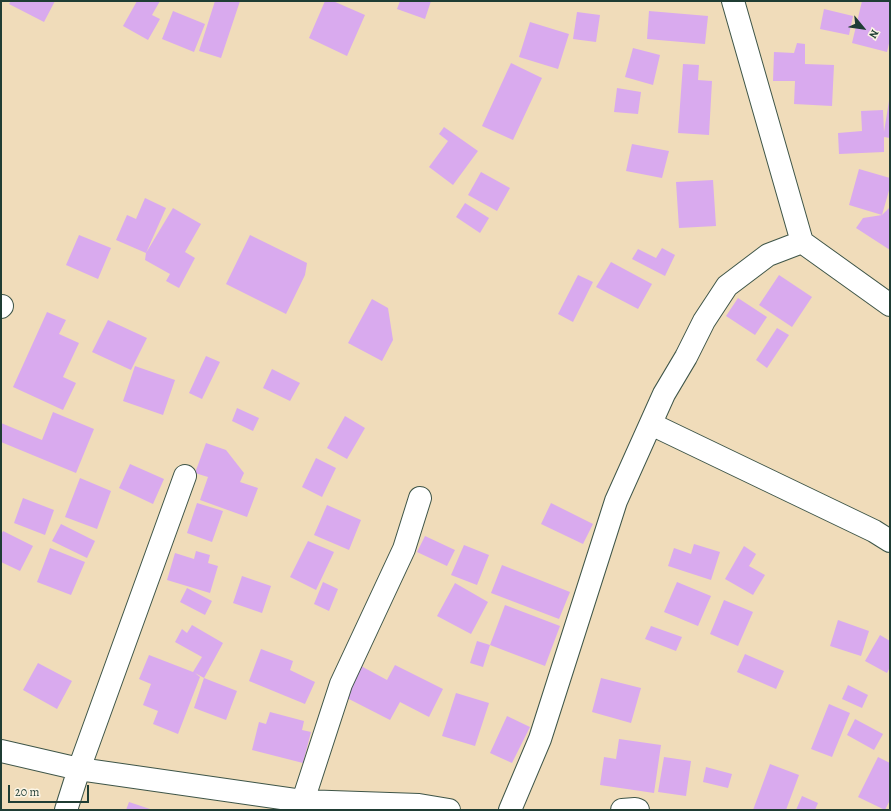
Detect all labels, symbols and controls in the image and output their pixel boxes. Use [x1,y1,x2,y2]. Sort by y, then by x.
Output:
north arrow [843,8,883,48]
text: N [865,27,882,41]
scale bar [10,777,91,803]
text: 20 m [15,784,39,800]

